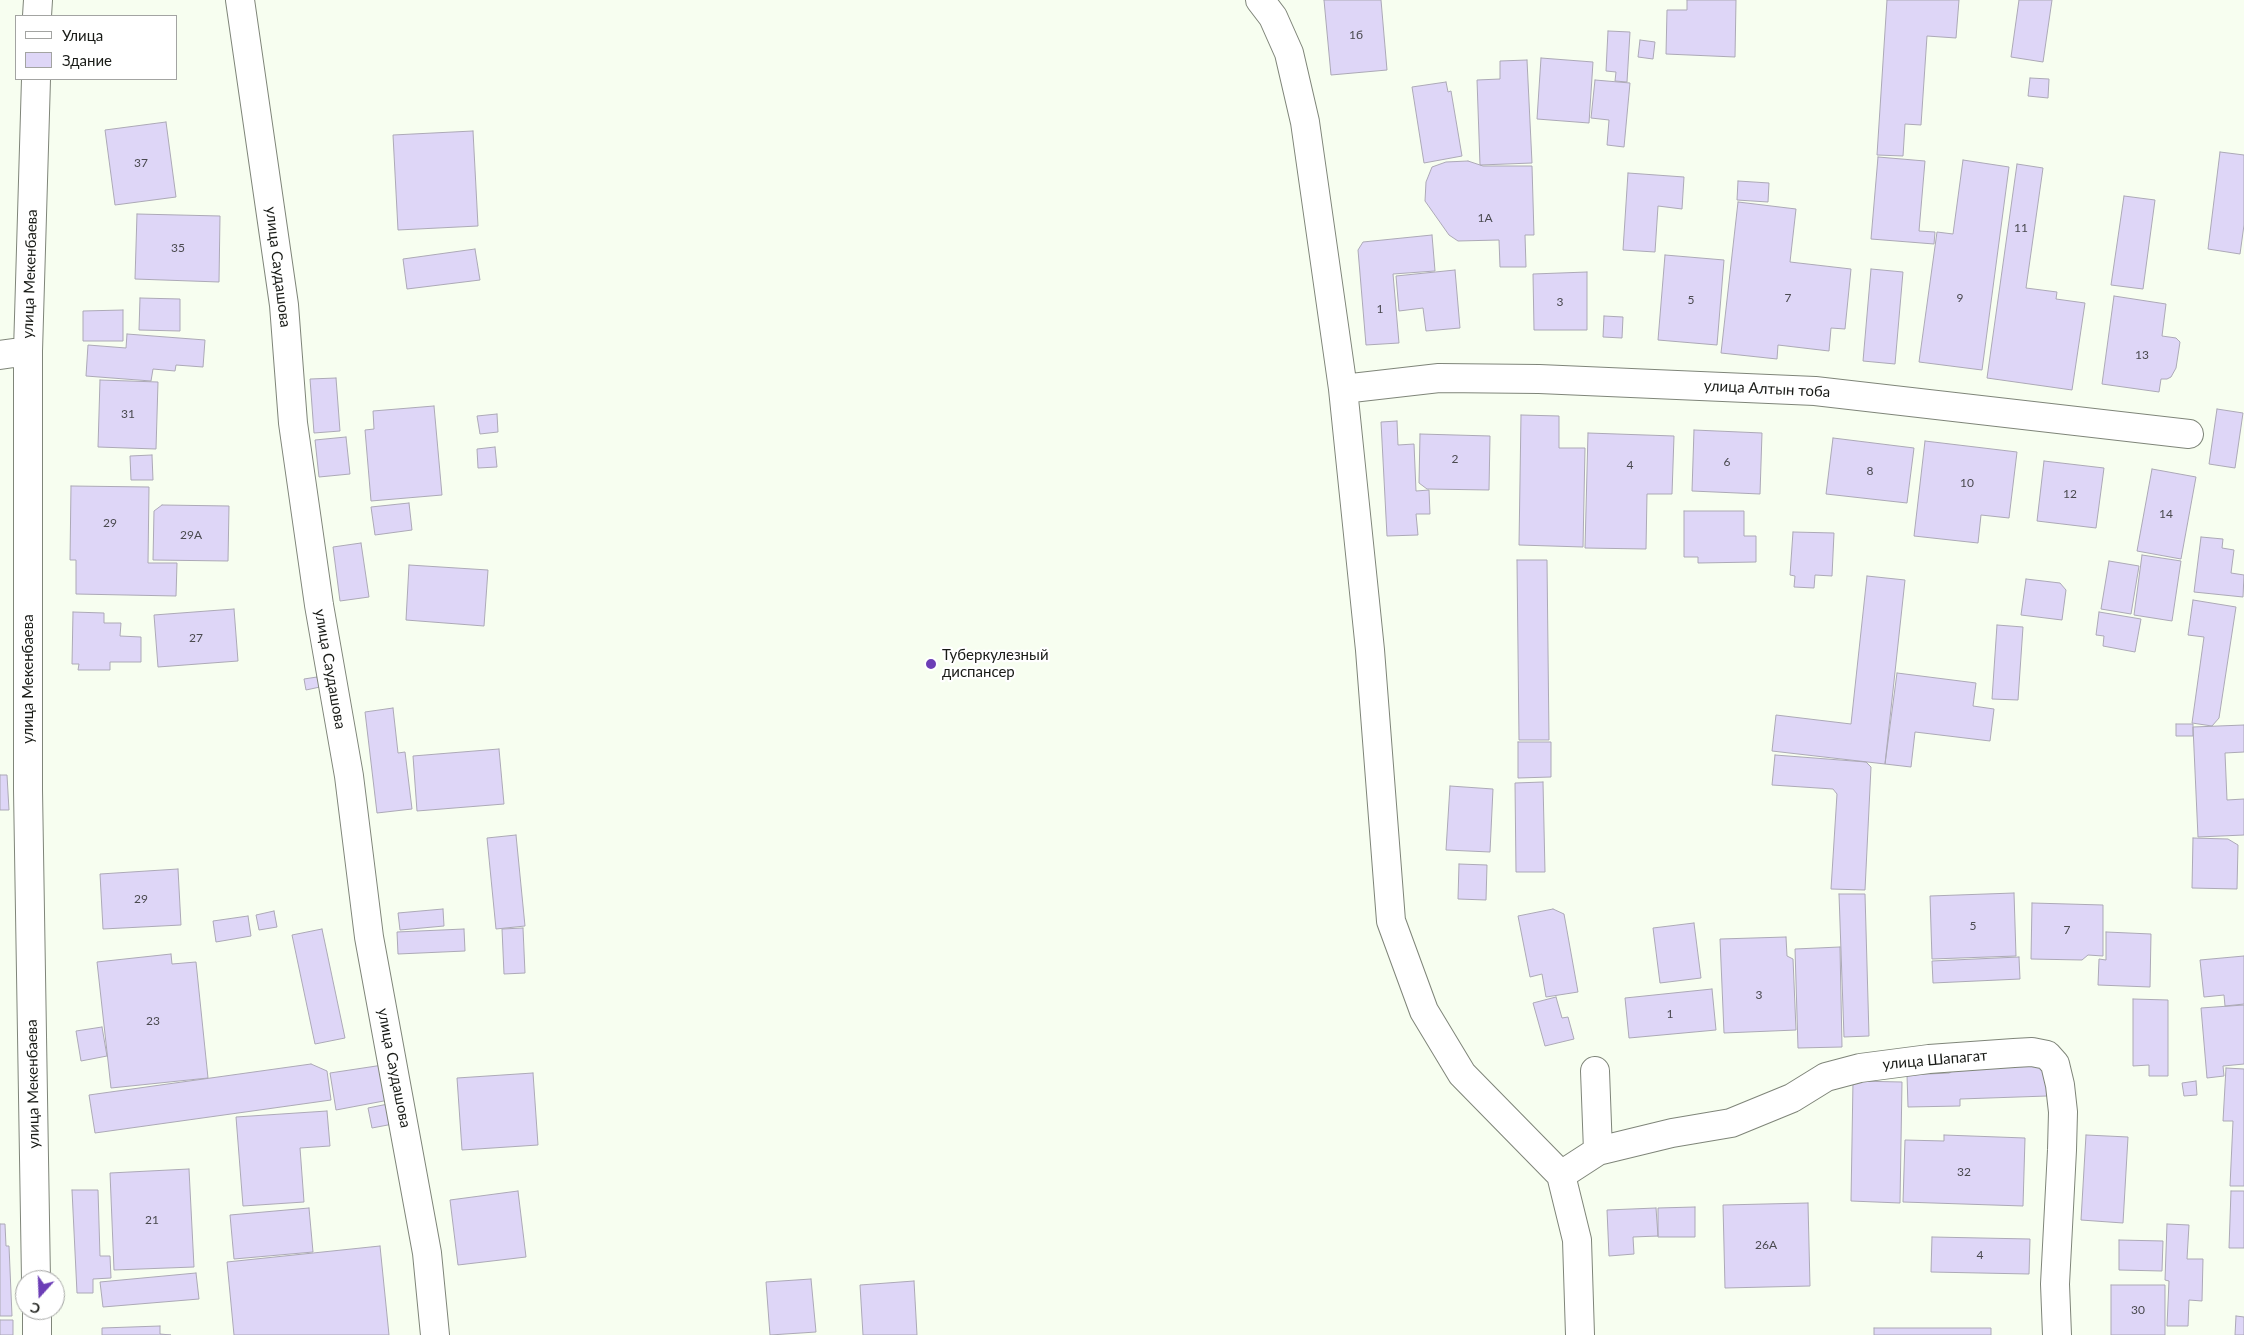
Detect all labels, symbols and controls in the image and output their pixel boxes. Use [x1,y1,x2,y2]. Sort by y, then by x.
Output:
legend [15,15,178,80]
text: Улица [62,26,103,44]
house number: 1б [1349,28,1363,42]
text: Здание [62,51,112,69]
house number: 37 [134,156,148,170]
street label: улица Саудашова [262,206,294,328]
street label: улица Мекенбаева [19,209,41,339]
house number: 1А [1477,211,1493,225]
house number: 11 [2014,221,2028,235]
house number: 35 [171,241,185,255]
house number: 7 [1785,291,1791,305]
house number: 9 [1957,291,1963,305]
house number: 5 [1688,293,1694,307]
house number: 3 [1557,295,1563,309]
house number: 1 [1377,302,1383,316]
house number: 13 [2135,348,2149,362]
street label: улица Алтын тоба [1703,377,1831,401]
house number: 31 [121,407,135,421]
house number: 2 [1452,452,1458,466]
house number: 6 [1724,455,1730,469]
house number: 4 [1627,458,1633,472]
house number: 8 [1867,464,1873,478]
house number: 10 [1960,476,1974,490]
house number: 12 [2063,487,2077,501]
house number: 14 [2159,507,2173,521]
house number: 29 [103,516,117,530]
house number: 29А [180,528,202,542]
street label: улица Саудашова [311,608,349,730]
street label: улица Мекенбаева [19,614,37,744]
house number: 27 [189,631,203,645]
place label: Туберкулезный диспансер [942,646,1049,681]
marker: Туберкулезный диспансер [924,657,938,671]
house number: 29 [134,892,148,906]
house number: 5 [1970,919,1976,933]
house number: 7 [2064,923,2070,937]
house number: 3 [1756,988,1762,1002]
street label: улица Саудашова [374,1007,414,1129]
house number: 1 [1667,1007,1673,1021]
house number: 23 [146,1014,160,1028]
street label: улица Мекенбаева [23,1019,43,1149]
street label: улица Шапагат [1882,1046,1988,1074]
house number: 32 [1957,1165,1971,1179]
house number: 21 [145,1213,159,1227]
house number: 26А [1755,1238,1777,1252]
house number: 4 [1977,1248,1983,1262]
north arrow [15,1270,65,1320]
text: С [28,1299,42,1318]
house number: 30 [2131,1303,2145,1317]

